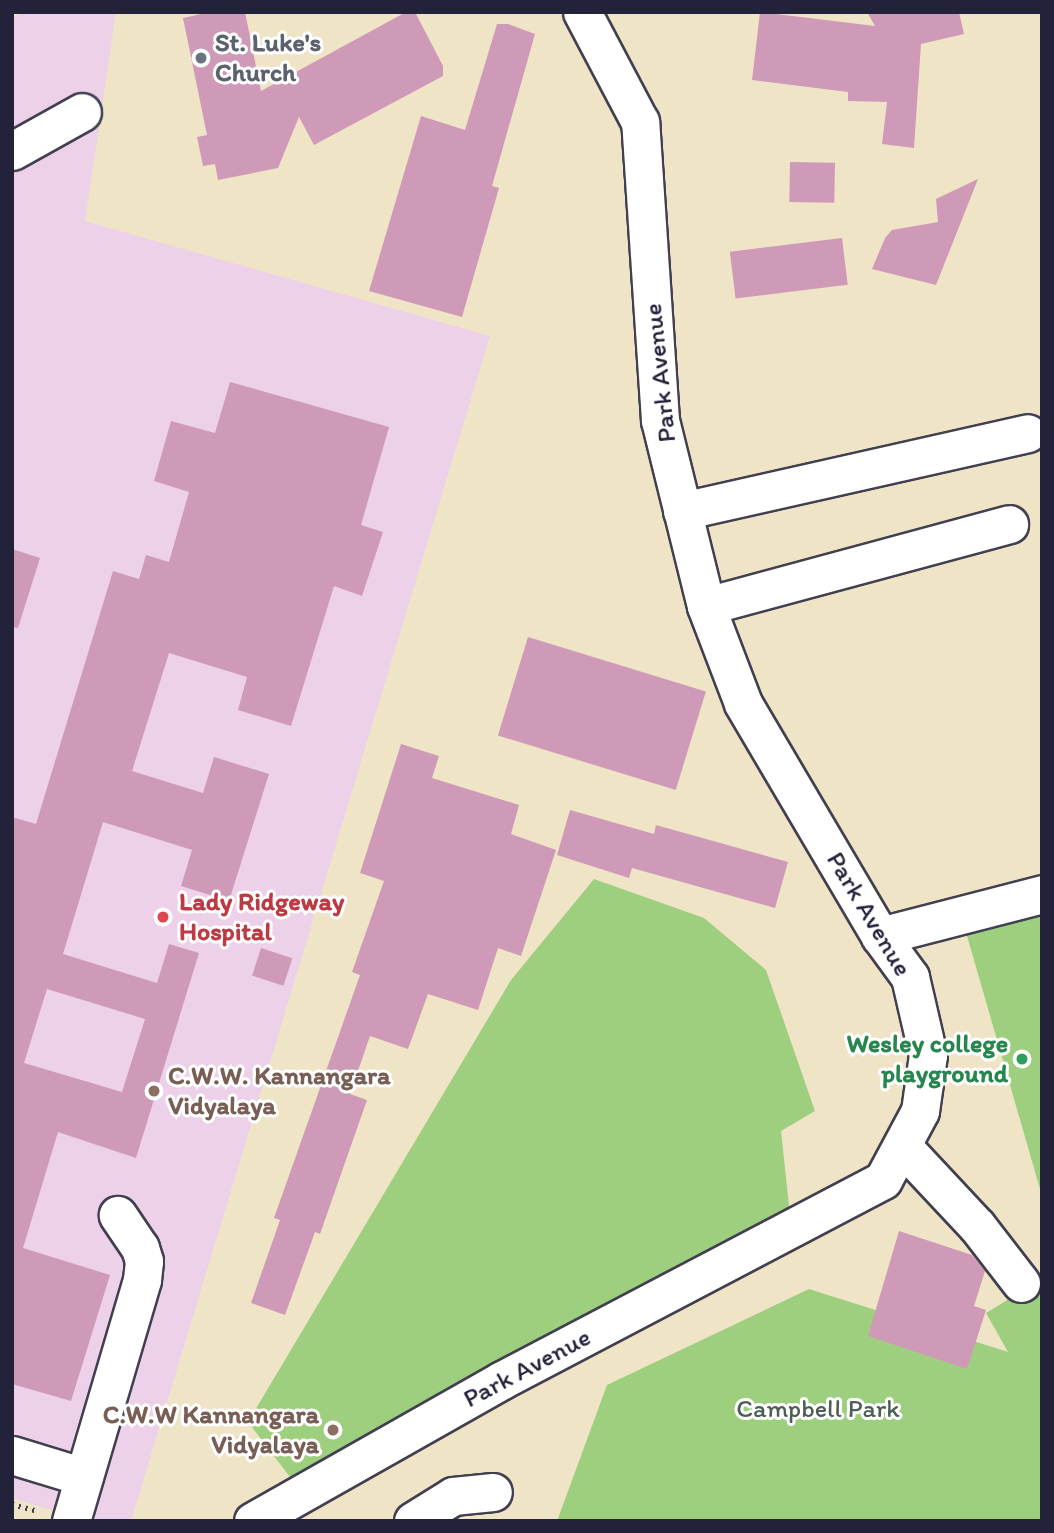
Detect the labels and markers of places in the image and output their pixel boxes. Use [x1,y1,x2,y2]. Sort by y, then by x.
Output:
place label: St. Luke's Church [215,27,321,88]
marker: St. Luke's Church [193,50,209,66]
place label: Lady Ridgeway Hospital [179,886,344,948]
marker: Lady Ridgeway Hospital [153,907,173,927]
place label: Wesley college playground [846,1028,1008,1090]
marker: Wesley college playground [1014,1051,1030,1067]
place label: C.W.W. Kannangara Vidyalaya [168,1060,391,1122]
marker: C.W.W. Kannangara Vidyalaya [146,1083,162,1099]
place label: C.W.W Kannangara Vidyalaya [103,1399,319,1460]
marker: C.W.W Kannangara Vidyalaya [325,1422,341,1438]

